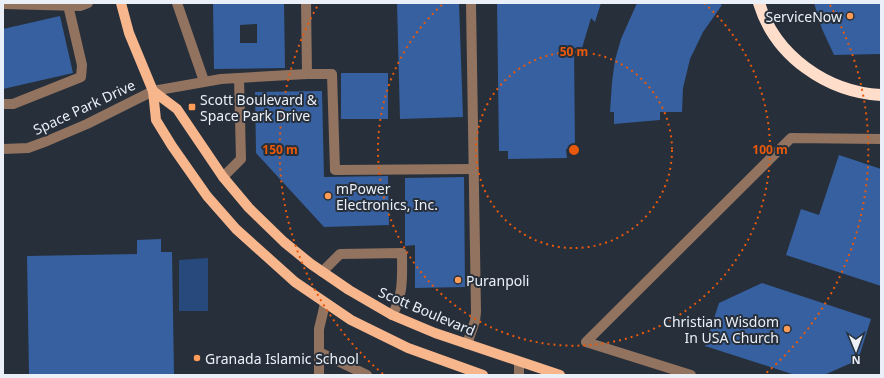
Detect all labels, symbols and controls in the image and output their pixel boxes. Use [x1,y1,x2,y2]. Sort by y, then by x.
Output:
place label: ServiceNow [765,7,842,26]
marker: ServiceNow [845,11,855,21]
text: 50 m [560,43,588,60]
street label: Space Park Drive [30,75,138,139]
place label: Scott Boulevard & Space Park Drive [200,90,318,125]
marker: Scott Boulevard & Space Park Drive [187,102,197,112]
text: 150 m [262,141,298,158]
text: 100 m [752,141,788,158]
centre of rings [567,143,581,157]
place label: mPower Electronics, Inc. [336,179,438,214]
marker: mPower Electronics, Inc. [323,191,333,201]
place label: Puranpoli [466,271,529,290]
marker: Puranpoli [453,275,463,285]
street label: Scott Boulevard [376,282,478,340]
place label: Christian Wisdom In USA Church [663,312,779,347]
marker: Christian Wisdom In USA Church [782,324,792,334]
north arrow [836,330,876,370]
place label: Granada Islamic School [205,349,359,368]
marker: Granada Islamic School [192,353,202,363]
text: N [852,353,861,368]

